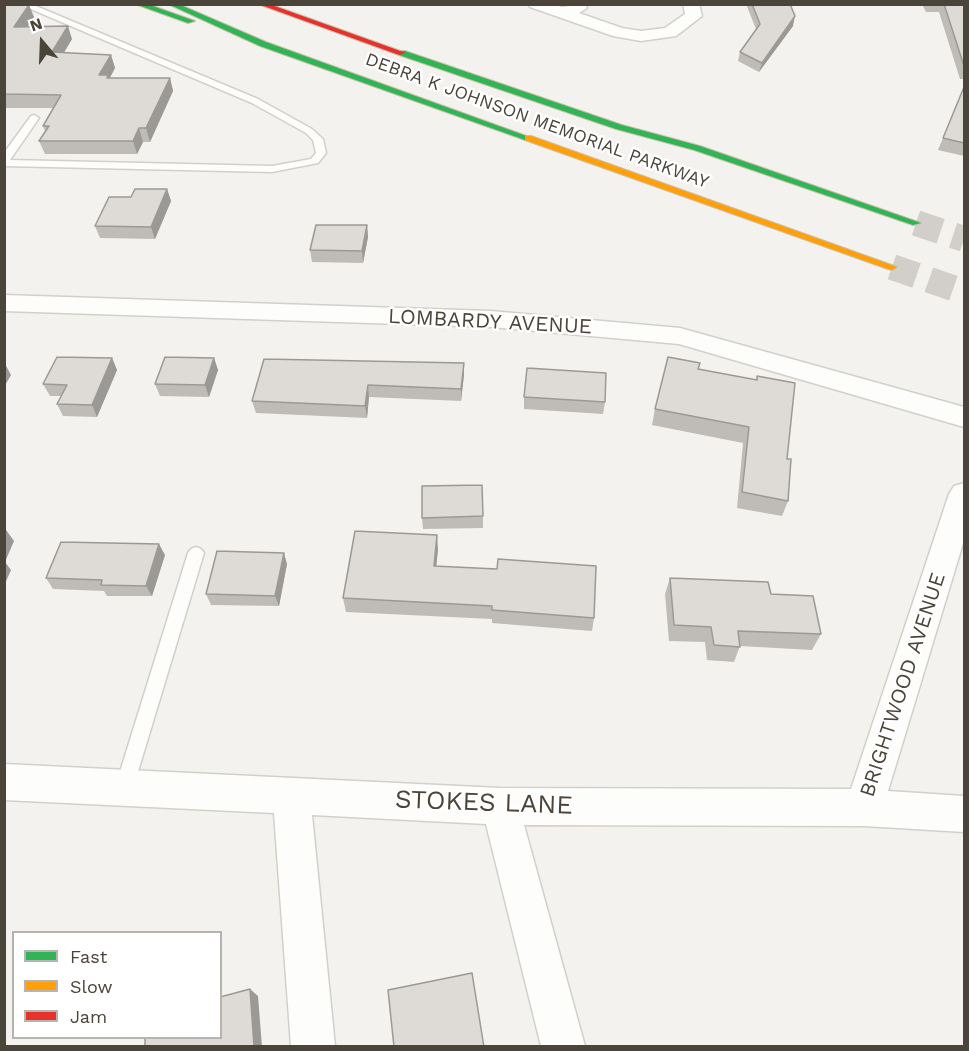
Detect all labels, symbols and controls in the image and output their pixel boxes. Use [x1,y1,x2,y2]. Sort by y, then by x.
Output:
north arrow [12,12,72,72]
text: N [27,14,45,35]
street label: DEBRA K JOHNSON MEMORIAL PARKWAY [362,49,712,193]
street label: LOMBARDY AVENUE [387,304,593,340]
street label: BRIGHTWOOD AVENUE [855,570,951,800]
street label: STOKES LANE [394,784,574,822]
legend [12,931,222,1039]
text: Fast [70,946,107,967]
text: Slow [70,976,113,997]
text: Jam [70,1006,107,1027]

